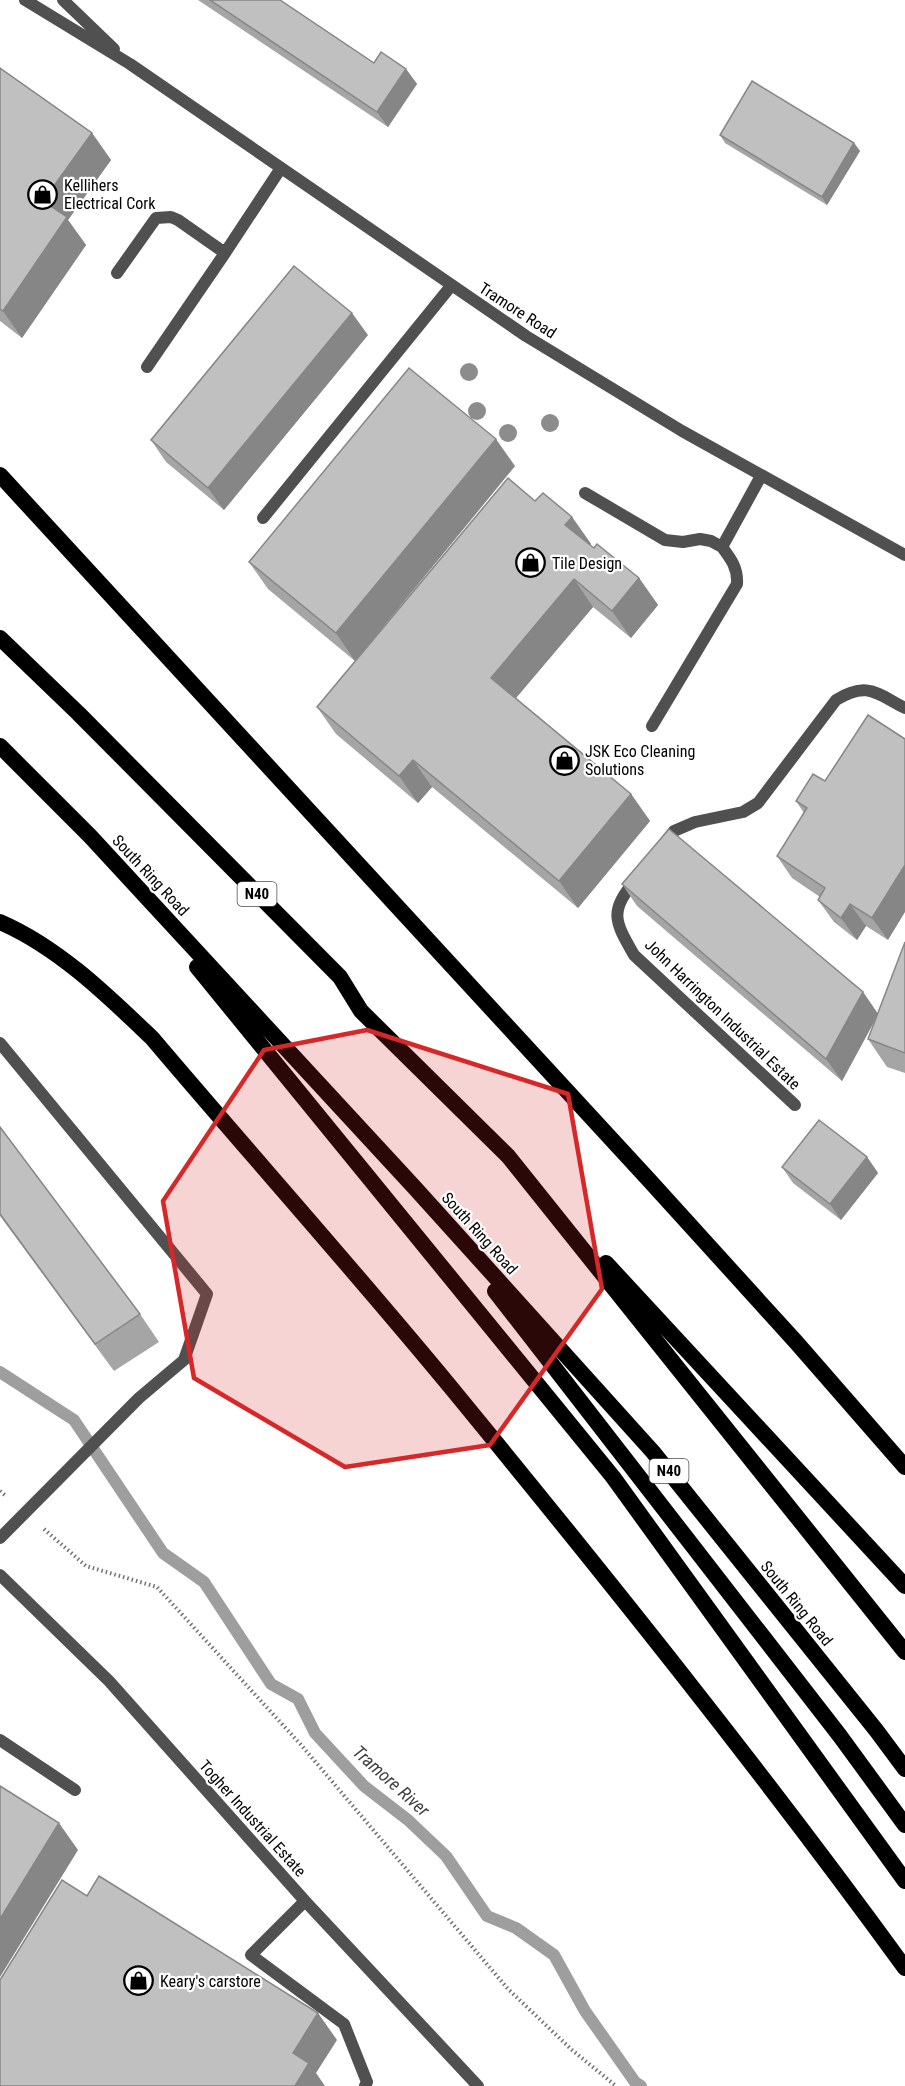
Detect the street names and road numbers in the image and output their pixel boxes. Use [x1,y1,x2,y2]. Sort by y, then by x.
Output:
street label: Tramore Road [476,278,560,342]
street label: South Ring Road [108,831,193,920]
road number: N40 [238,882,276,906]
street label: John Harrington Industrial Estate [641,935,804,1094]
street label: South Ring Road [438,1188,521,1278]
road number: N40 [650,1459,688,1483]
street label: South Ring Road [757,1557,837,1650]
street label: Togher Industrial Estate [195,1756,310,1880]

